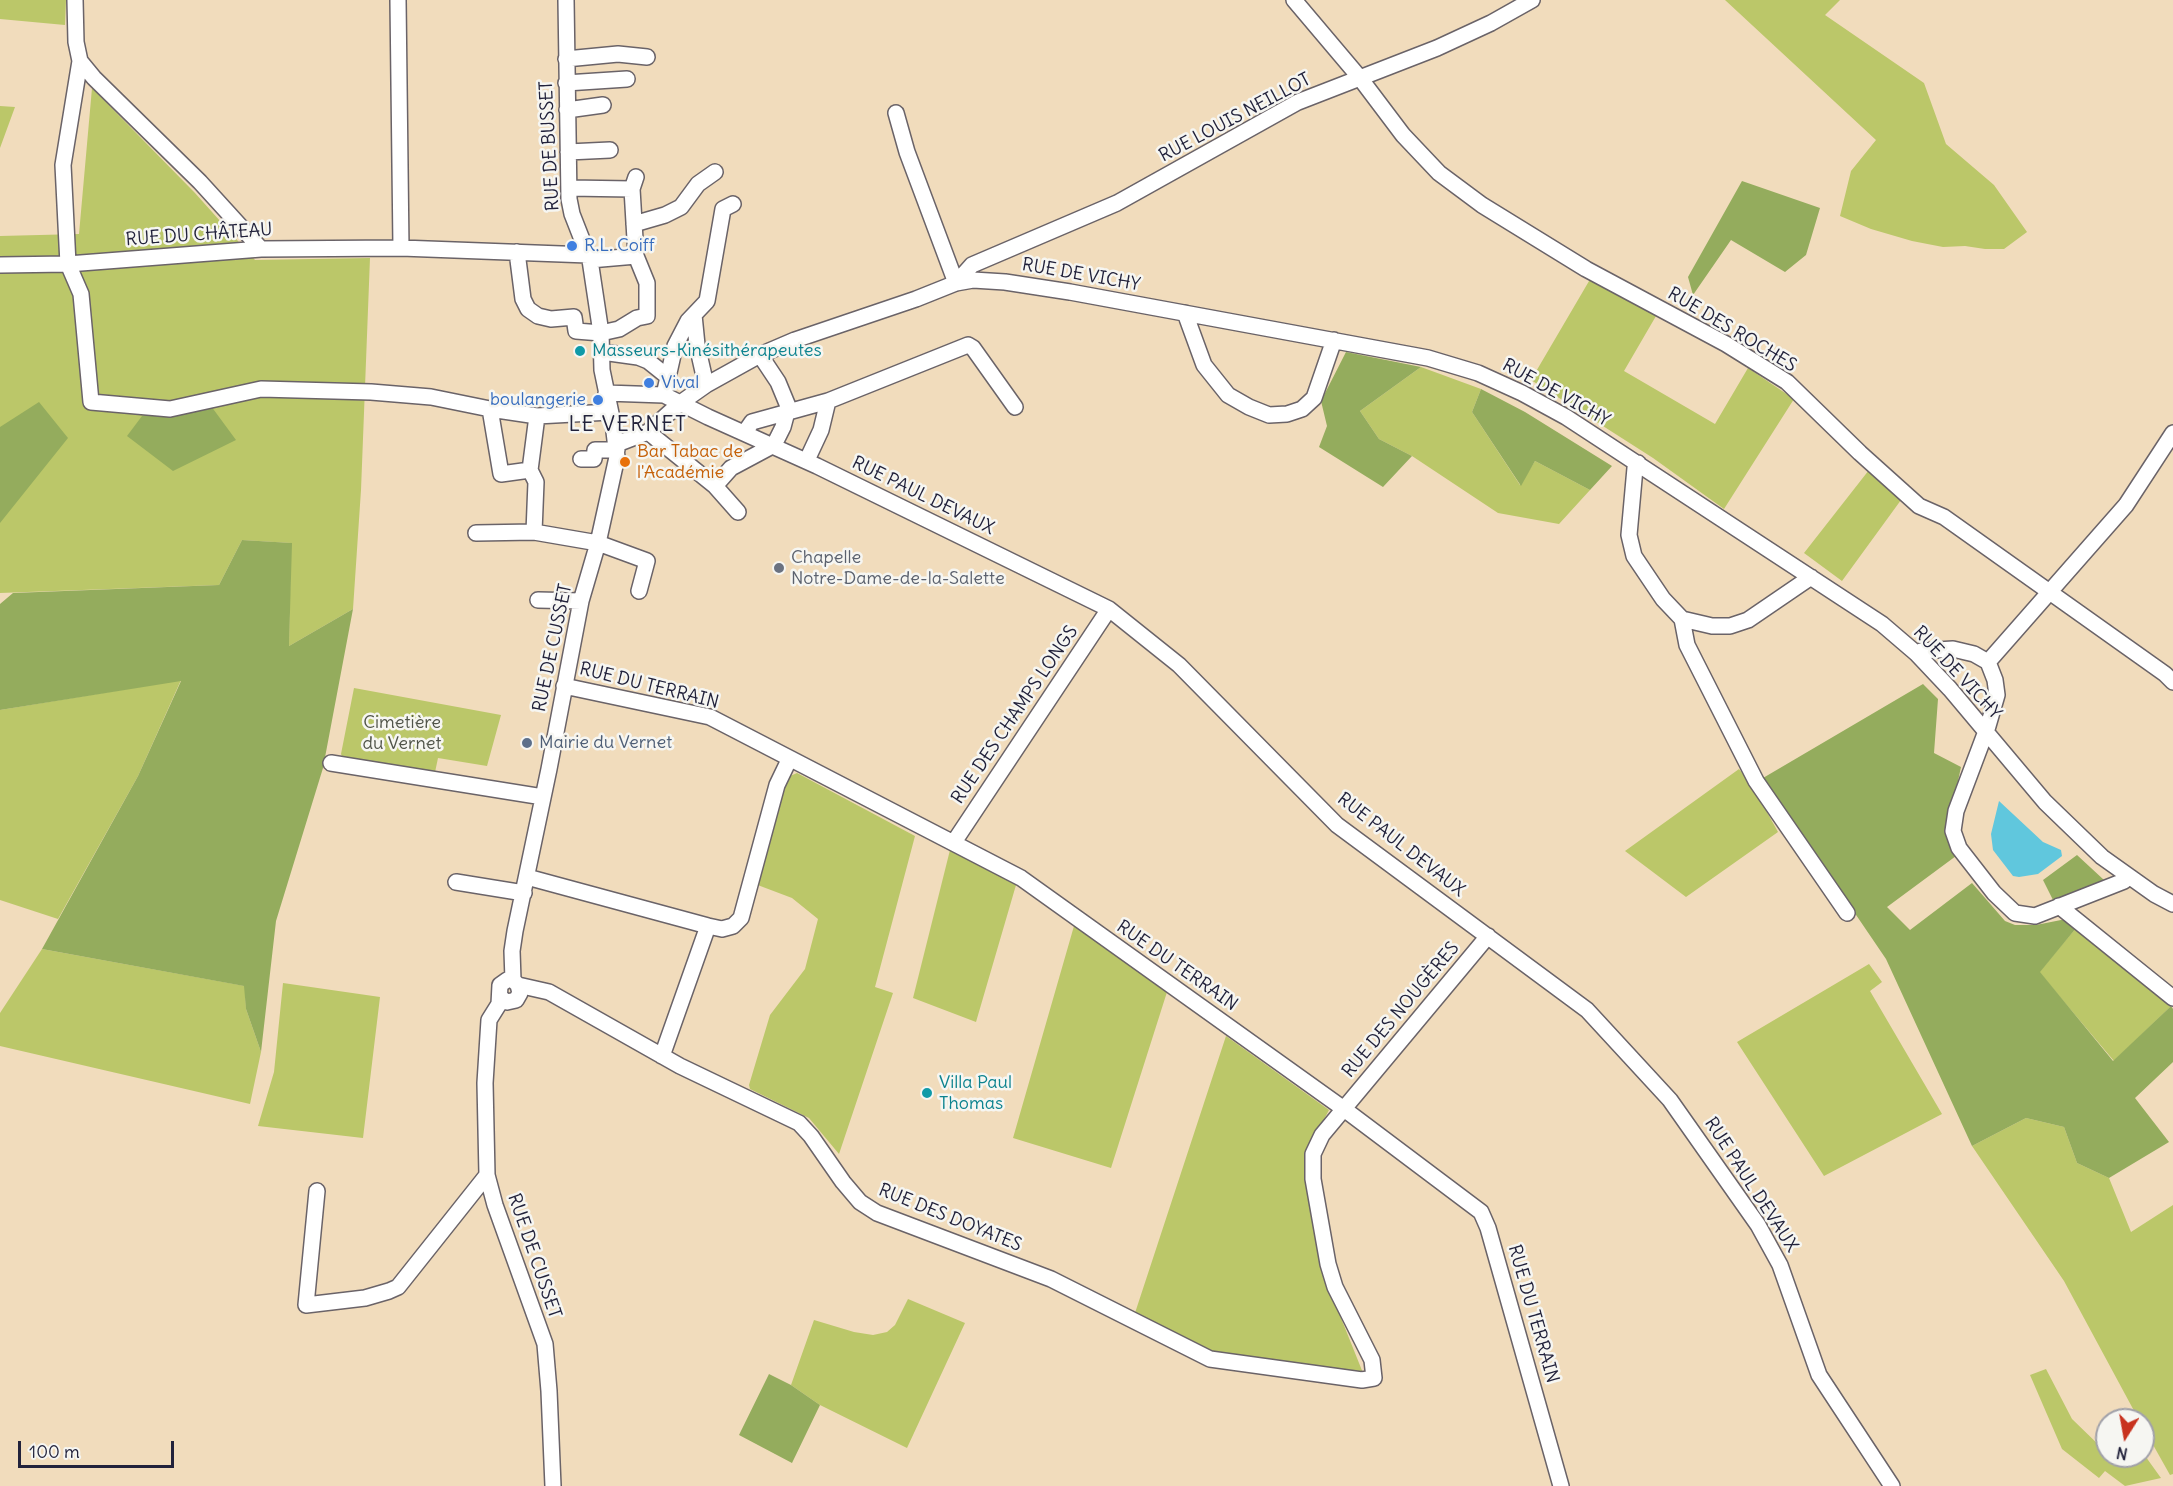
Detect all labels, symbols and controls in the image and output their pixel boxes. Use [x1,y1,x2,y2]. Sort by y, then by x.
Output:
street label: RUE LOUIS NEILLOT [1155,69,1315,167]
street label: RUE DE BUSSET [536,80,564,212]
street label: RUE DU CHÂTEAU [125,219,273,251]
place label: R.L. Coiff [584,235,655,257]
marker: R.L. Coiff [565,239,579,253]
street label: RUE DE VICHY [1020,254,1142,296]
street label: RUE DES ROCHES [1664,283,1800,377]
place label: Masseurs-Kinésithérapeutes [592,340,822,362]
marker: Masseurs-Kinésithérapeutes [573,344,587,358]
street label: RUE DE VICHY [1498,355,1614,431]
place label: Vival [661,372,699,394]
marker: Vival [642,376,656,390]
place label: boulangerie [490,389,586,411]
marker: boulangerie [591,393,605,407]
district label: LE VERNET [569,412,687,438]
place label: Bar Tabac de l'Académie [637,441,743,484]
street label: RUE PAUL DEVAUX [848,452,998,540]
marker: Bar Tabac de l'Académie [618,455,632,469]
place label: Chapelle Notre-Dame-de-la-Salette [791,547,1005,590]
marker: Chapelle Notre-Dame-de-la-Salette [772,561,786,575]
street label: RUE DE CUSSET [529,582,577,714]
street label: RUE DES CHAMPS LONGS [947,622,1083,808]
street label: RUE DE VICHY [1908,622,2006,724]
street label: RUE DU TERRAIN [577,658,721,714]
park label: Cimetière du Vernet [362,712,442,754]
place label: Mairie du Vernet [539,732,672,754]
marker: Mairie du Vernet [520,736,534,750]
street label: RUE PAUL DEVAUX [1333,788,1469,902]
street label: RUE DU TERRAIN [1112,916,1242,1016]
street label: RUE DES NOUGÈRES [1338,938,1464,1082]
place label: Villa Paul Thomas [939,1072,1012,1114]
marker: Villa Paul Thomas [920,1086,934,1100]
street label: RUE PAUL DEVAUX [1699,1114,1803,1256]
street label: RUE DES DOYATES [875,1179,1025,1257]
street label: RUE DE CUSSET [503,1191,565,1321]
street label: RUE DU TERRAIN [1503,1242,1563,1386]
north arrow [2095,1408,2155,1468]
scale bar [21,1429,177,1467]
text: 100 m [29,1440,80,1463]
text: N [2115,1443,2129,1465]

